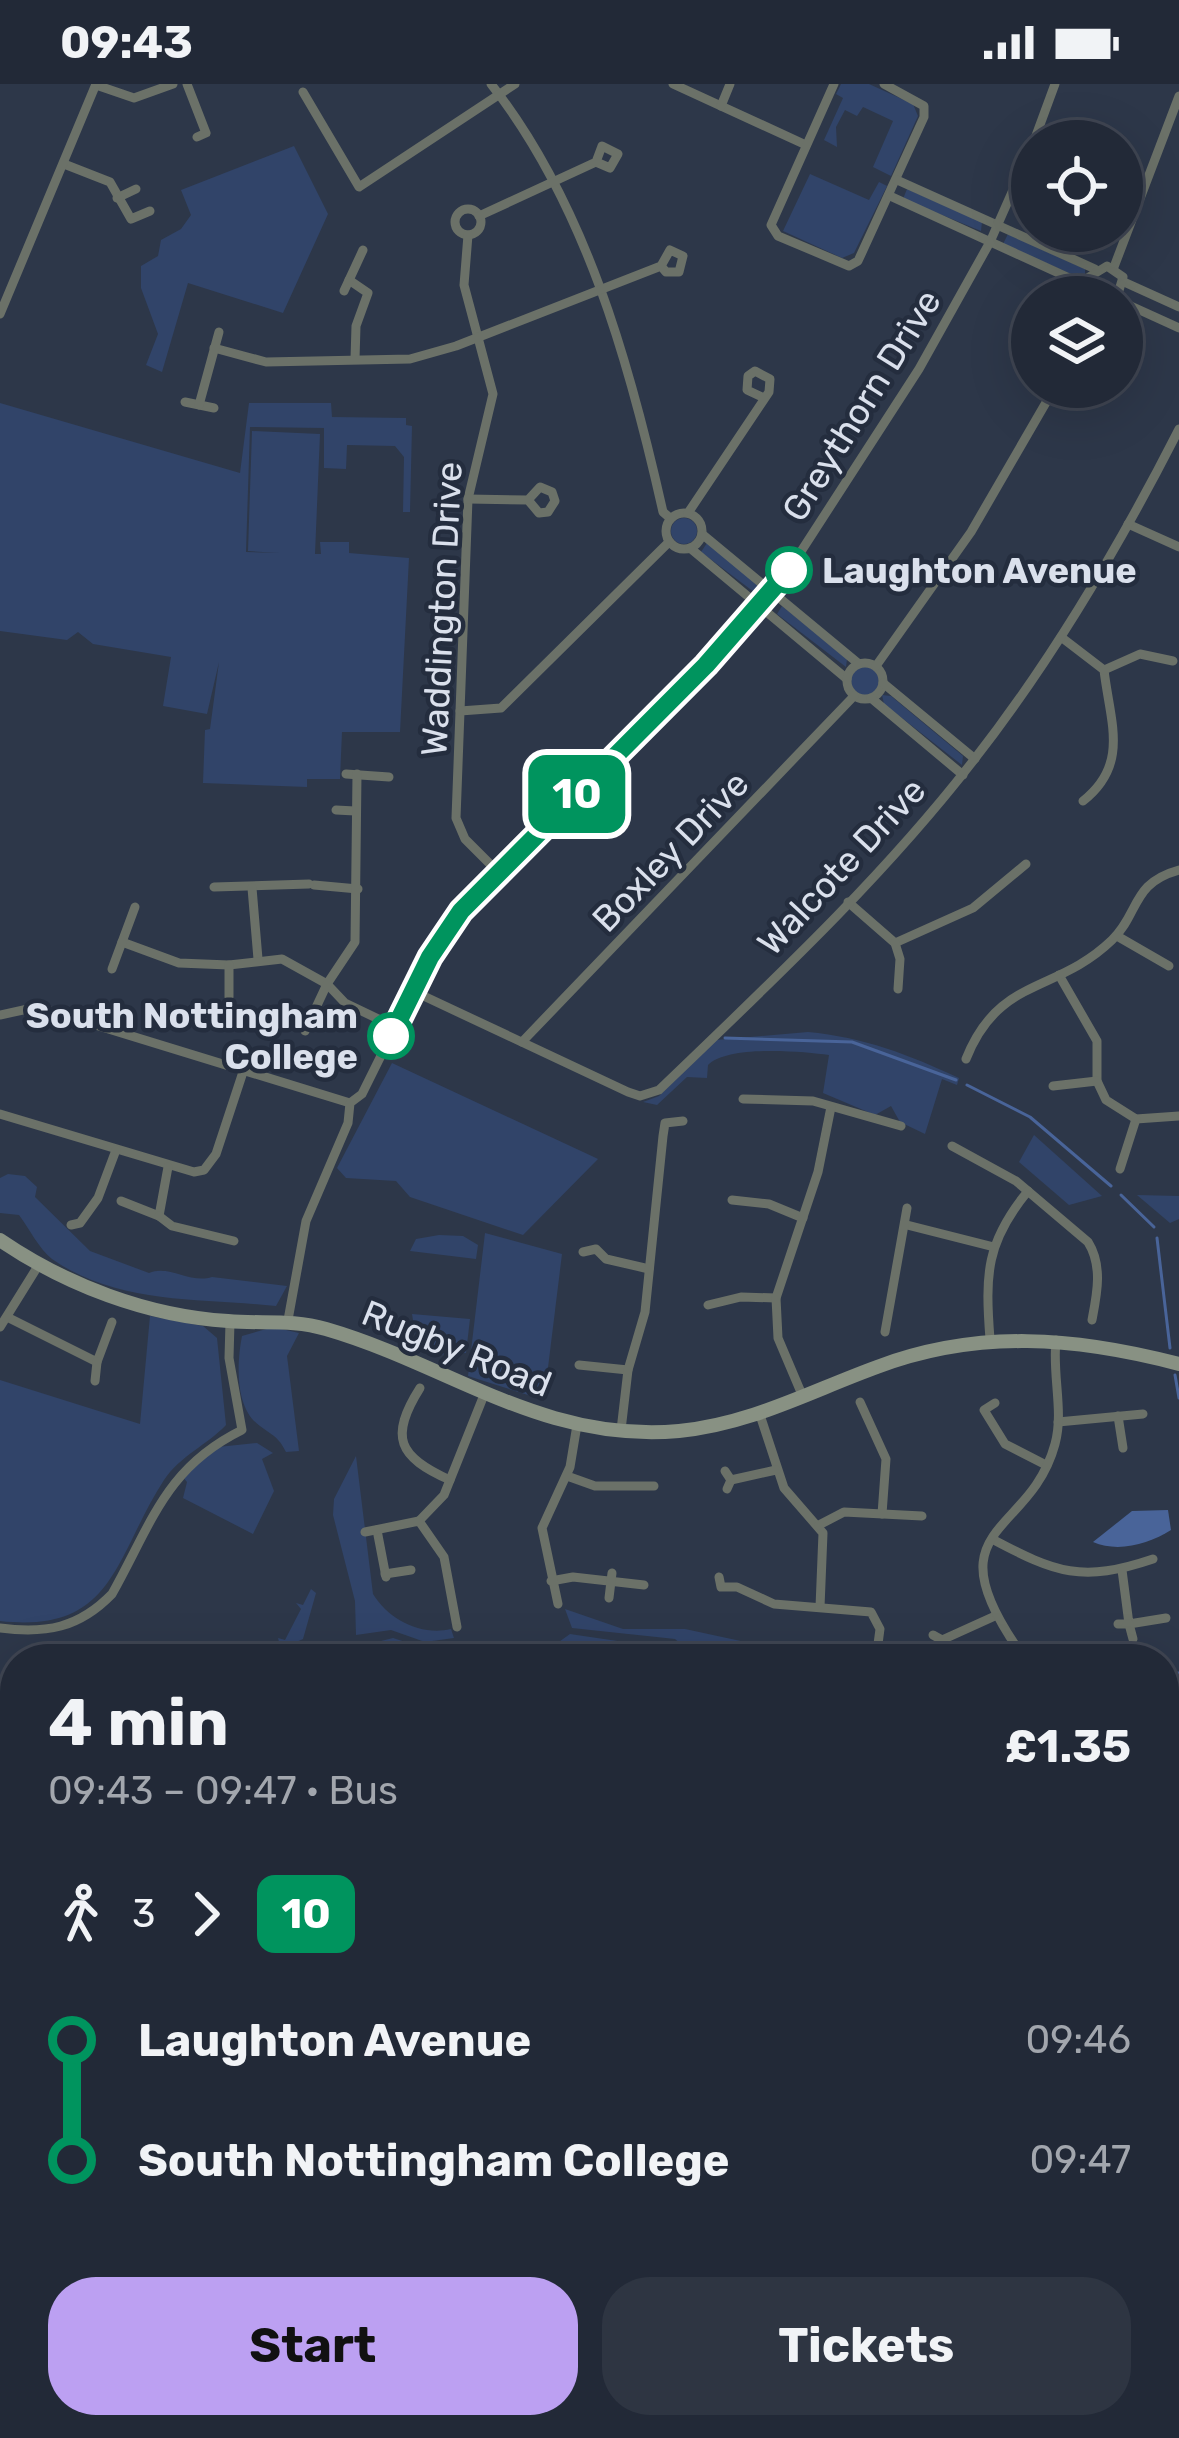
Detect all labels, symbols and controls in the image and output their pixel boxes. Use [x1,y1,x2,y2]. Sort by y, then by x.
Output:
text: 09:43 [60,16,193,69]
map controls [1011,120,1143,408]
button: locate [1011,120,1143,252]
button: layers [1011,276,1143,408]
street label: Greythorn Drive [773,282,950,529]
street label: Waddington Drive [412,461,471,757]
marker: Laughton Avenue [767,548,811,592]
place label: Laughton Avenue [822,549,1137,592]
line badge: 10 [523,755,631,833]
street label: Boxley Drive [583,762,757,940]
text: 10 [552,769,602,819]
street label: Walcote Drive [748,769,934,964]
place label: South Nottingham College [26,994,358,1078]
marker: South Nottingham College [369,1014,413,1058]
street label: Rugby Road [356,1291,558,1406]
text: 4 min [48,1683,229,1762]
text: £1.35 [1005,1720,1131,1773]
text: 09:43 – 09:47 · Bus [48,1768,398,1814]
icon: walk [48,1881,114,1947]
icon: forward [173,1881,239,1947]
text: 10 [281,1889,331,1939]
text: 3 [132,1891,155,1937]
text: Laughton Avenue [138,2014,531,2067]
text: 09:46 [1025,2017,1131,2063]
text: South Nottingham College [138,2134,730,2187]
text: 09:47 [1030,2137,1131,2183]
button: Start [48,2277,578,2415]
button: Tickets [602,2277,1131,2415]

